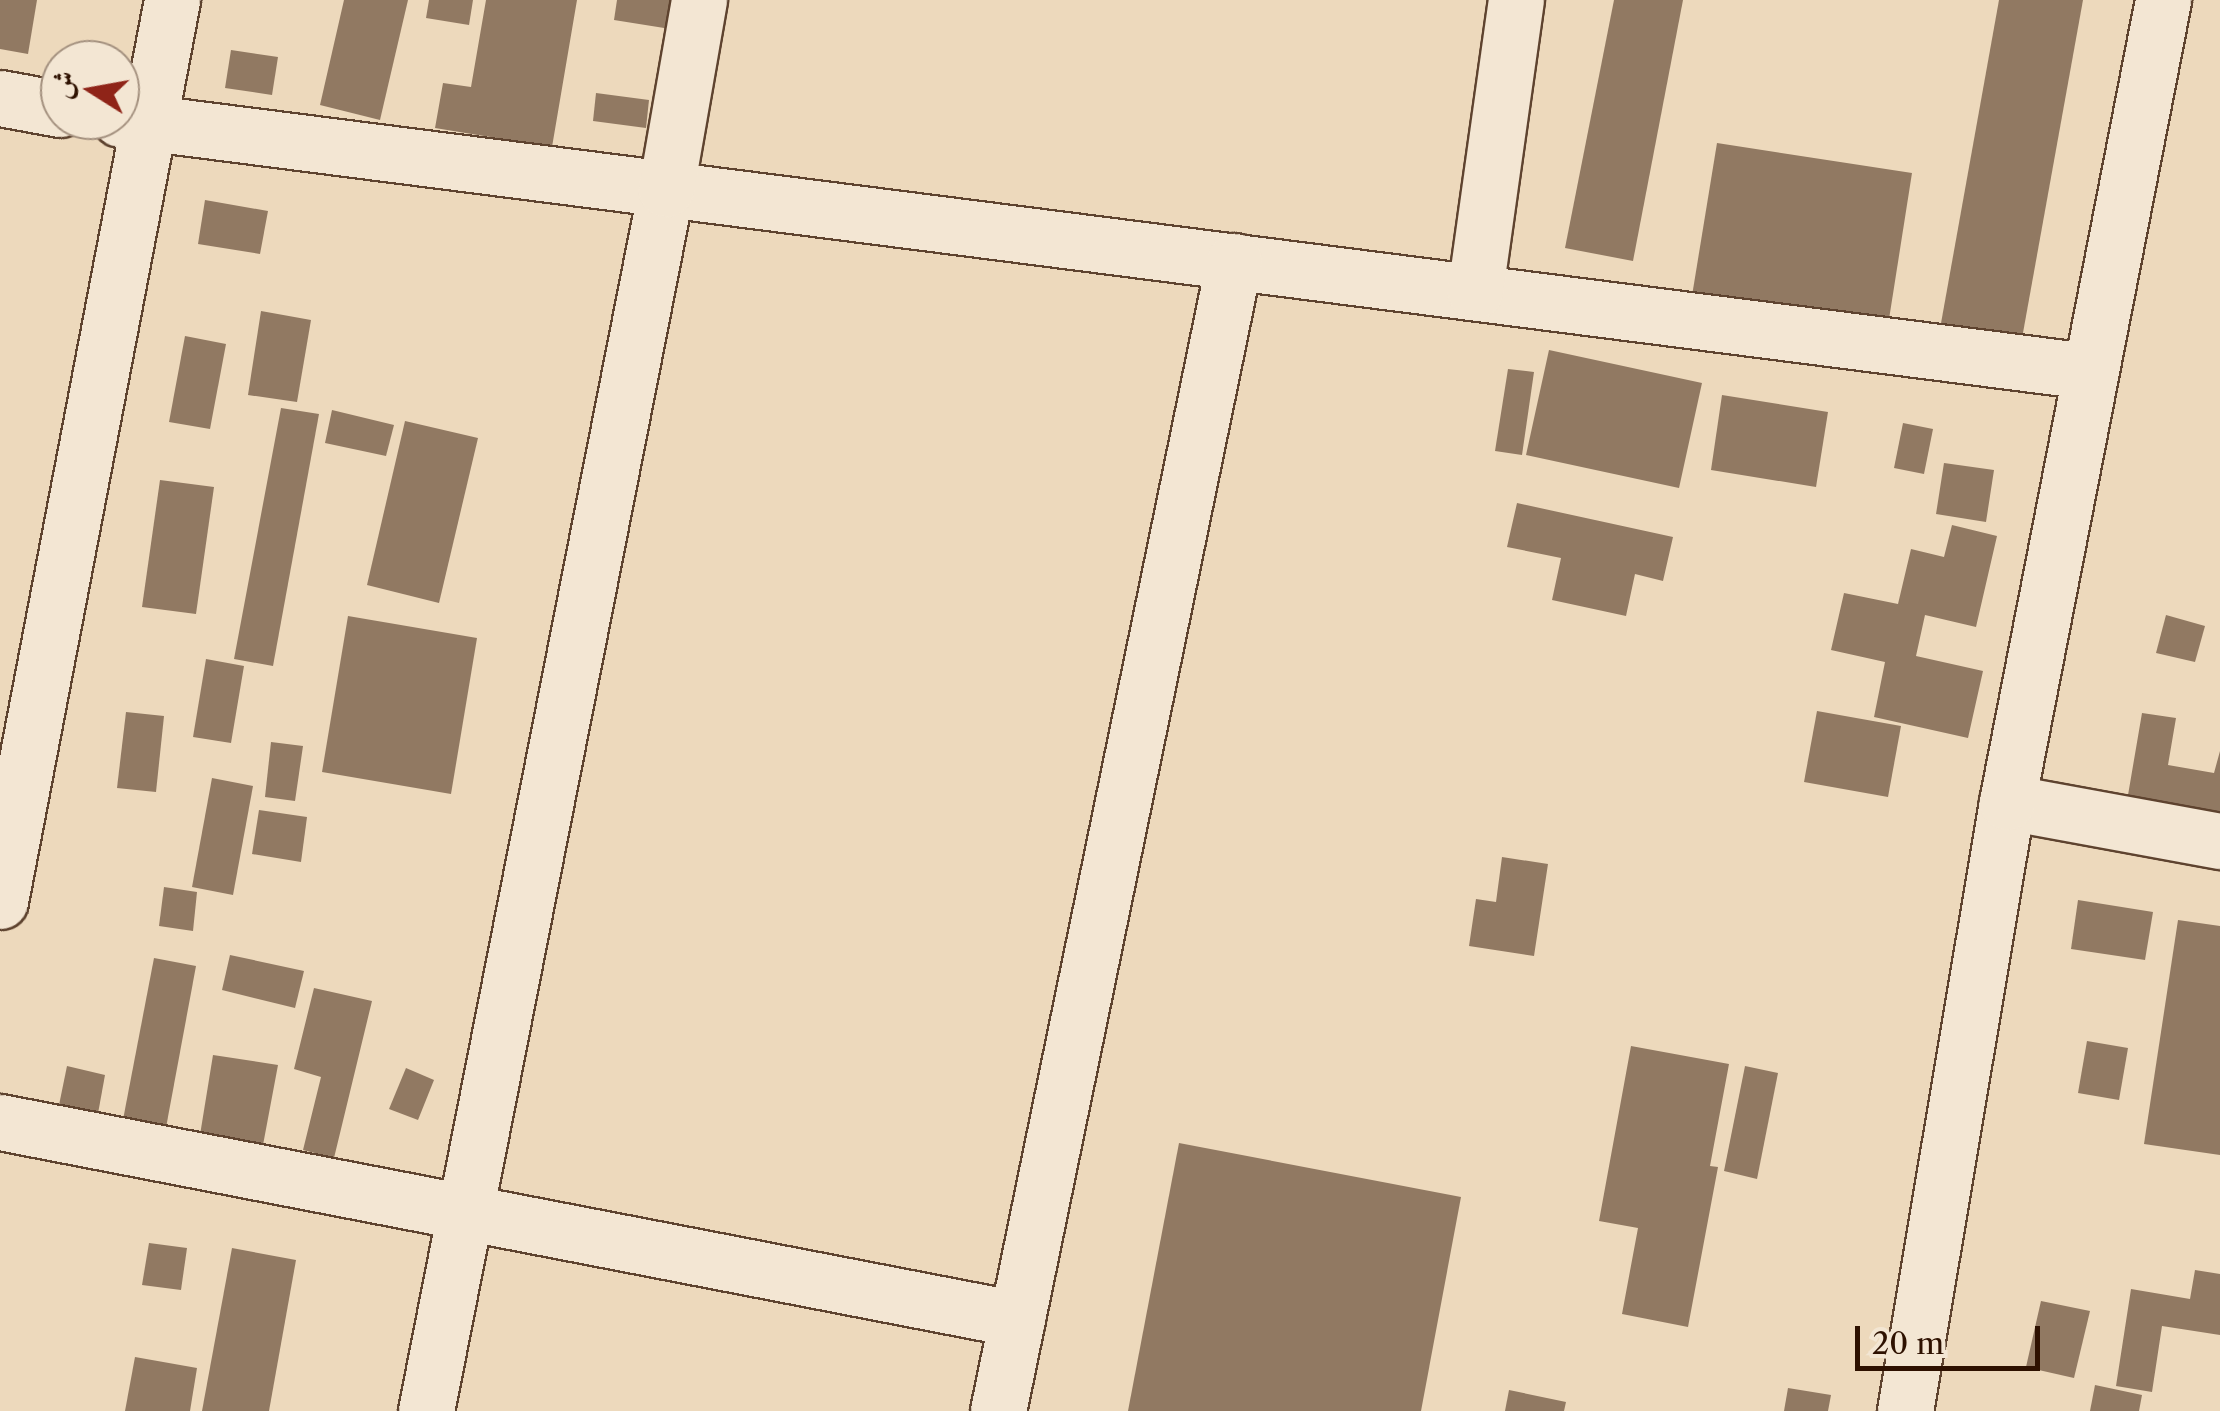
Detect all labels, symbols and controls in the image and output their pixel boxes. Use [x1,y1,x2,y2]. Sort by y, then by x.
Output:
north arrow [40,40,140,140]
text: ش [43,68,82,102]
scale bar [1860,1306,2045,1368]
text: 20 m [1872,1325,1944,1362]

